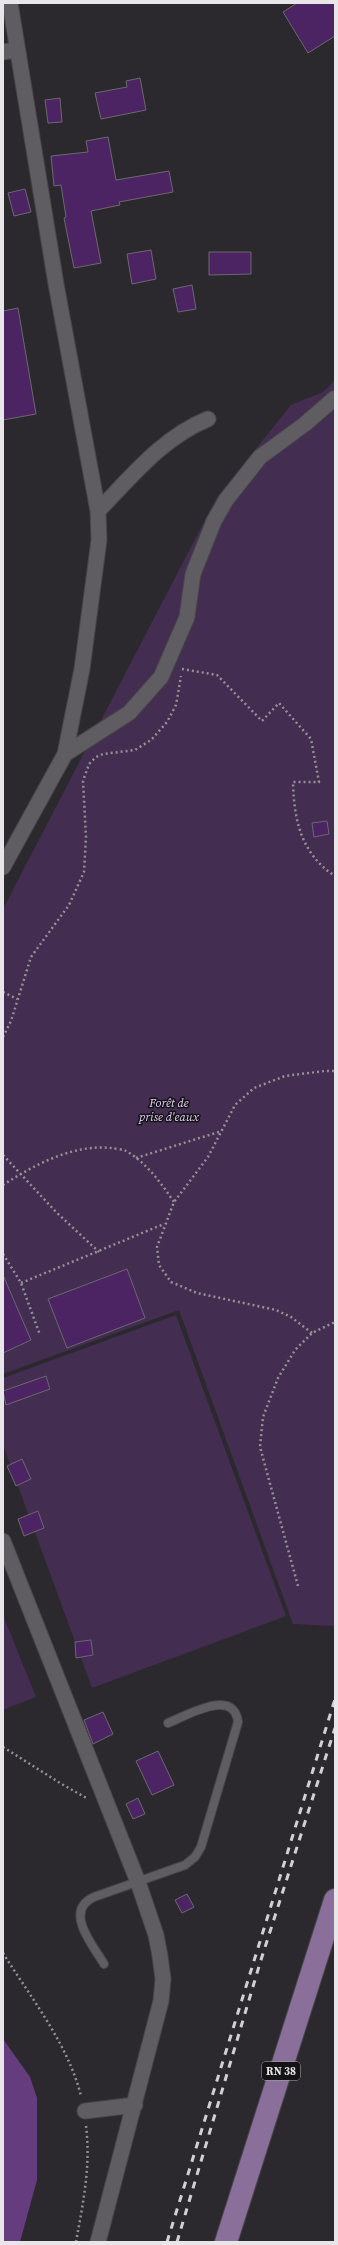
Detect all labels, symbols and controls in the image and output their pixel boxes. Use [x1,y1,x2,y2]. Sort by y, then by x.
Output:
park label: Forêt de prise d'eaux [138,1095,200,1125]
road number: RN 38 [262,2062,300,2080]

